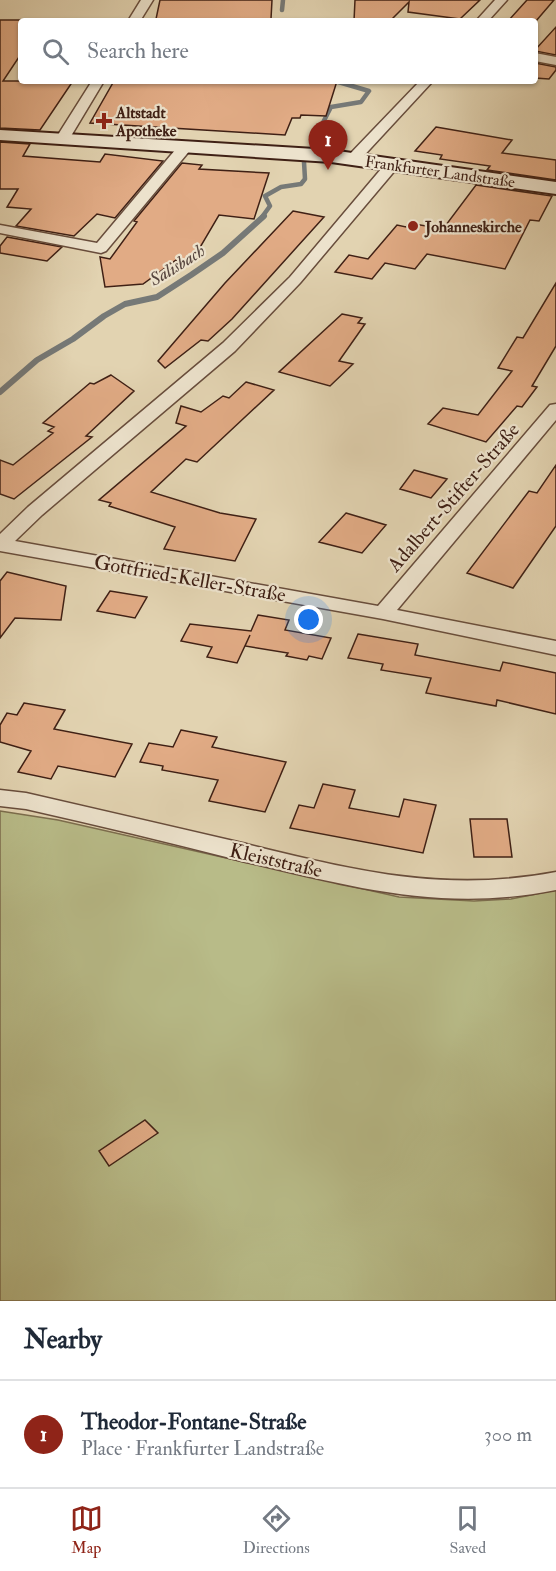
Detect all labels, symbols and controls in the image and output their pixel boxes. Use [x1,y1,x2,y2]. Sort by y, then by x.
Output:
search box [18,18,538,84]
icon: search [39,35,72,68]
text: Search here [87,37,189,65]
place label: Altstadt Apotheke [115,103,177,142]
marker: Altstadt Apotheke [97,114,111,128]
pin: 1 [308,120,348,170]
street label: Frankfurter Landstraße [363,152,517,192]
place label: Johanneskirche [424,217,522,238]
marker: Johanneskirche [406,219,420,233]
water label: Salisbach [144,239,209,292]
street label: Adalbert-Stifter-Straße [381,418,525,578]
street label: Gottfried-Keller-Straße [92,549,288,608]
your location [294,605,323,634]
street label: Kleiststraße [227,838,325,883]
text: Nearby [24,1324,102,1356]
text: Theodor-Fontane-Straße [81,1408,306,1436]
text: 1 [40,1422,47,1447]
text: 300 m [484,1422,532,1447]
text: Place · Frankfurter Landstraße [81,1436,324,1461]
tab: Map [70,1502,103,1558]
tab: Directions [243,1502,310,1558]
tab: Saved [450,1502,486,1558]

